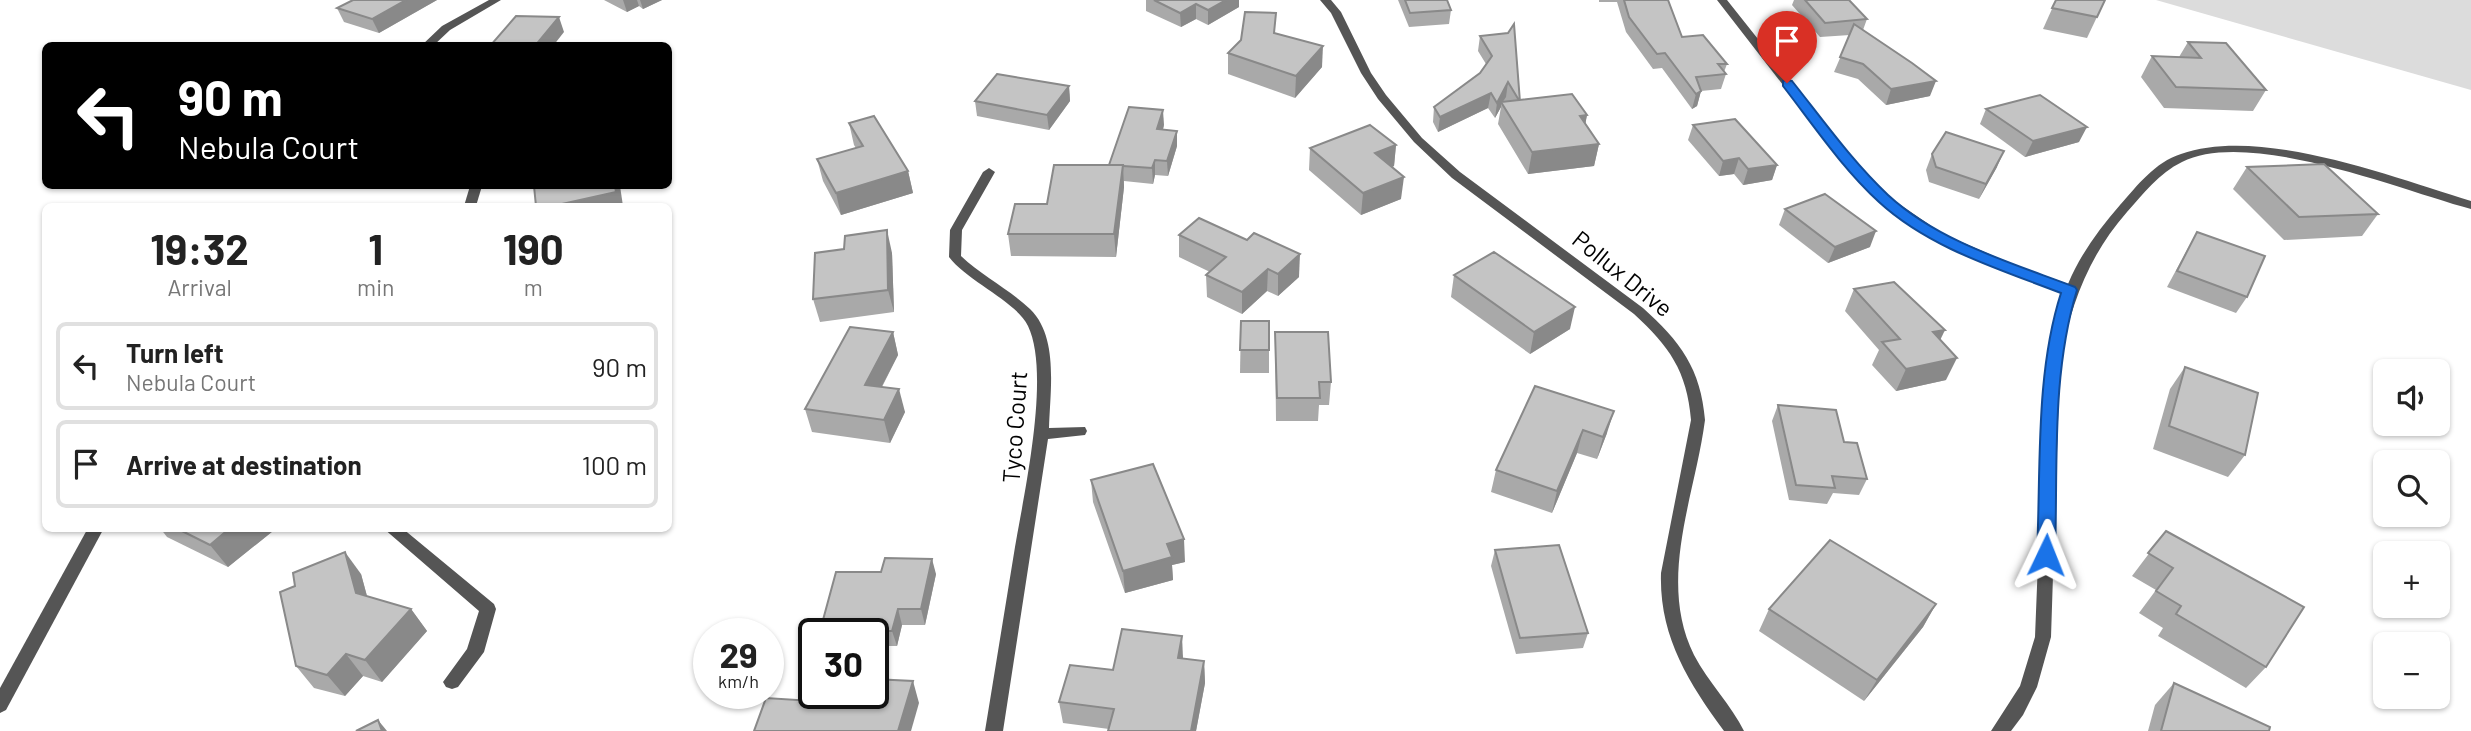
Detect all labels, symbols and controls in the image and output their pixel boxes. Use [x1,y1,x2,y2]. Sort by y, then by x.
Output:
pin [1757,11,1817,83]
icon: arrive [1768,22,1806,60]
text: 90 m [178,67,283,126]
icon: left [63,70,154,161]
text: Nebula Court [178,127,359,165]
text: 19:32 [150,223,249,273]
text: 1 [368,223,383,273]
text: 190 [503,223,564,273]
street label: Pollux Drive [1567,224,1679,322]
text: Arrival [167,273,232,301]
text: min [357,273,394,301]
text: m [524,273,543,301]
text: Turn left [126,337,224,368]
icon: left [67,347,105,385]
text: 90 m [592,351,647,382]
map controls [2373,359,2450,709]
button: sound [2373,359,2450,436]
text: Nebula Court [126,368,256,396]
street label: Tyco Court [996,370,1032,484]
icon: arrive [67,445,105,483]
text: Arrive at destination [126,449,362,480]
text: 100 m [582,449,647,480]
button: search [2373,450,2450,527]
position arrow [2009,518,2083,592]
button: + [2373,541,2450,618]
speed limit sign: 30 [798,618,889,709]
button: − [2373,632,2450,709]
text: 29 [719,633,758,675]
text: km/h [718,670,759,692]

